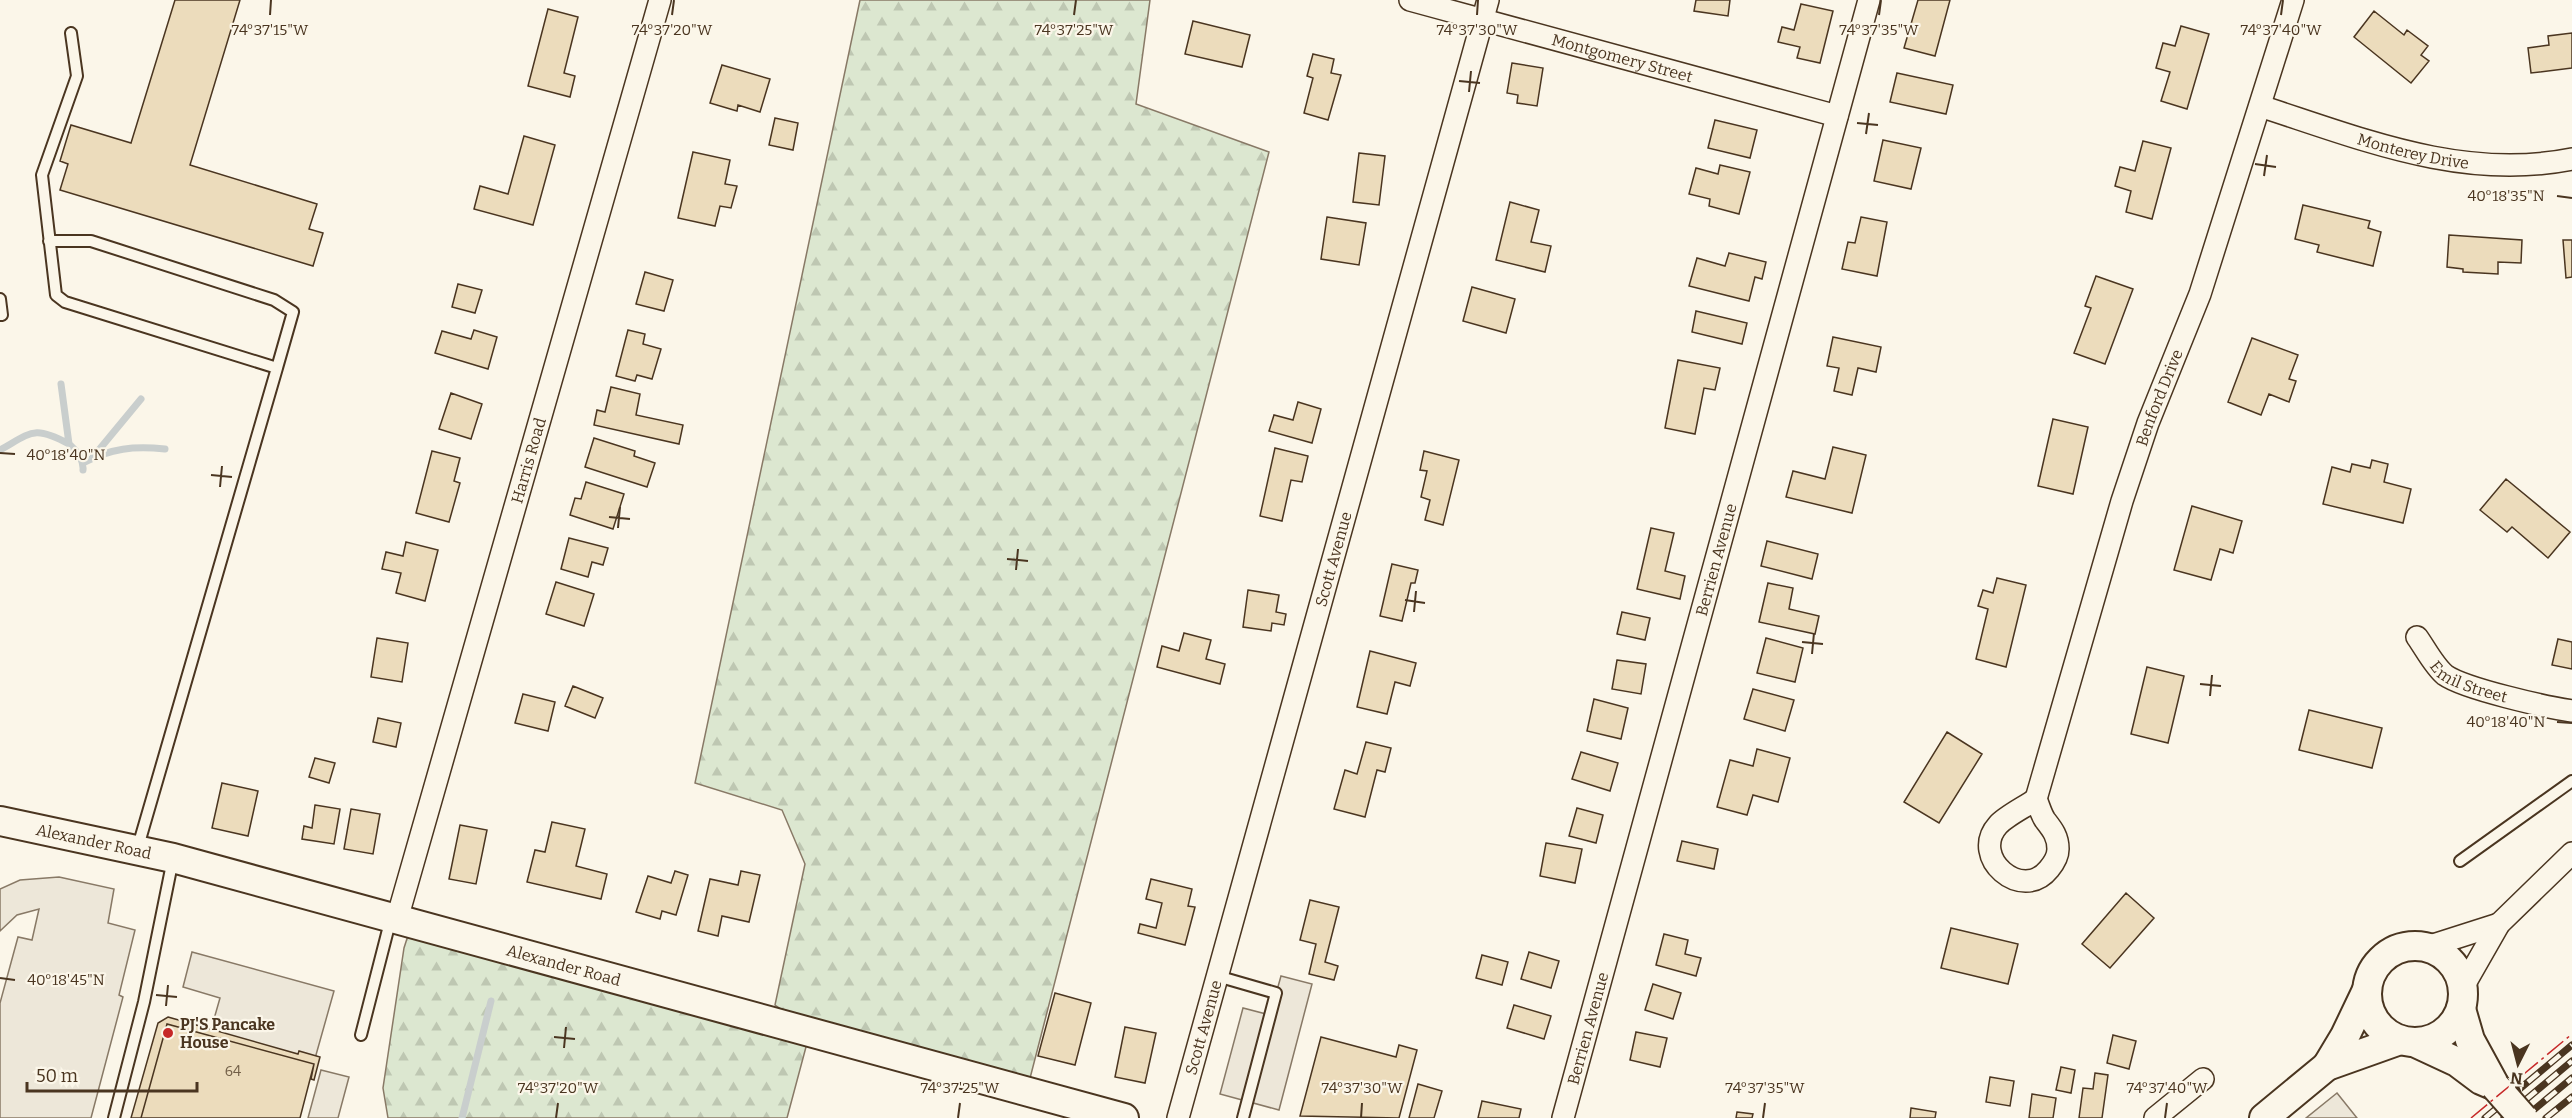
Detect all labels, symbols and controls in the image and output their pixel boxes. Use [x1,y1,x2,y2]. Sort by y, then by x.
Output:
text: 74°37'15"W [232,21,309,39]
text: 74°37'20"W [632,21,713,39]
text: 74°37'25"W [1034,21,1114,39]
text: 74°37'30"W [1437,21,1518,39]
text: 74°37'35"W [1839,21,1919,39]
text: 74°37'40"W [2240,21,2322,39]
street label: Montgomery Street [1550,29,1695,86]
street label: Monterey Drive [2355,129,2470,172]
text: 40°18'35"N [2467,187,2545,205]
street label: Benford Drive [2132,346,2186,448]
street label: Harris Road [507,415,550,505]
text: 40°18'40"N [26,446,106,464]
street label: Berrien Avenue [1691,501,1740,618]
street label: Scott Avenue [1311,510,1355,609]
street label: Emil Street [2426,657,2510,706]
text: 40°18'40"N [2466,713,2546,731]
street label: Alexander Road [34,820,154,863]
street label: Alexander Road [505,940,623,990]
street label: Berrien Avenue [1563,970,1612,1087]
text: 40°18'45"N [27,971,105,989]
street label: Scott Avenue [1181,978,1225,1077]
place label: PJ'S Pancake House [180,1015,275,1052]
marker: PJ'S Pancake House [161,1026,175,1040]
north arrow [2488,1034,2548,1094]
scale bar [27,1055,196,1093]
house number: 64 [225,1063,241,1080]
text: 50 m [36,1065,78,1087]
text: N [2509,1068,2524,1089]
text: 74°37'20"W [518,1079,599,1097]
text: 74°37'25"W [920,1079,1000,1097]
text: 74°37'30"W [1322,1079,1403,1097]
text: 74°37'35"W [1725,1079,1805,1097]
text: 74°37'40"W [2126,1079,2208,1097]

